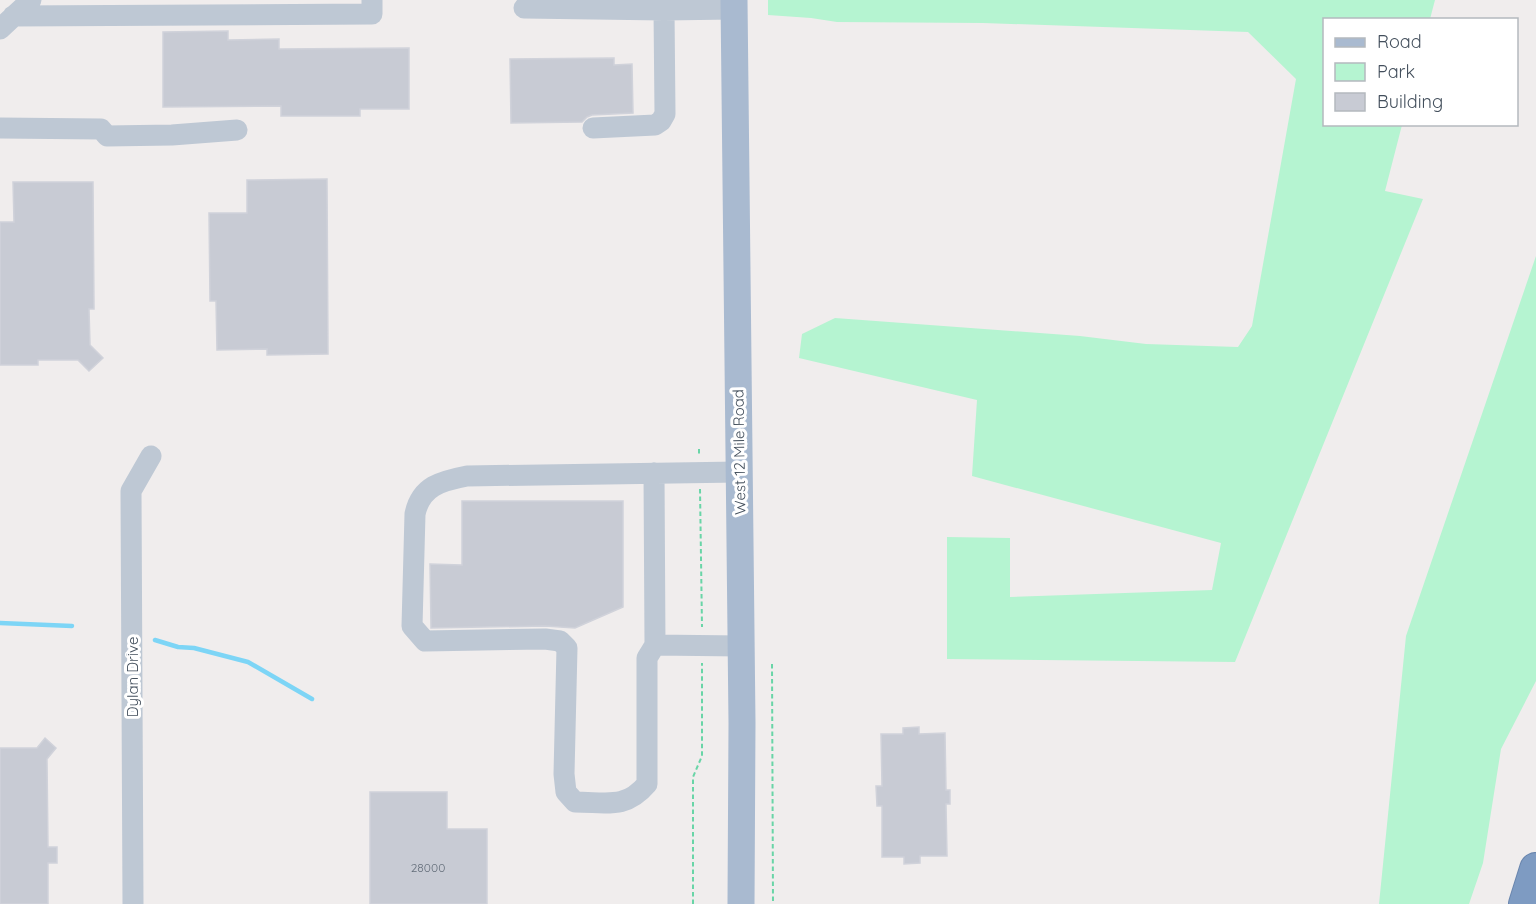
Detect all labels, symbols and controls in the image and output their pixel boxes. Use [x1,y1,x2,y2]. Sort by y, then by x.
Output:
legend [1323,18,1518,126]
text: Road [1377,30,1422,53]
text: Park [1377,60,1415,83]
text: Building [1377,90,1443,113]
street label: West 12 Mile Road [728,389,750,515]
street label: Dylan Drive [123,637,142,717]
house number: 28000 [411,860,445,875]

